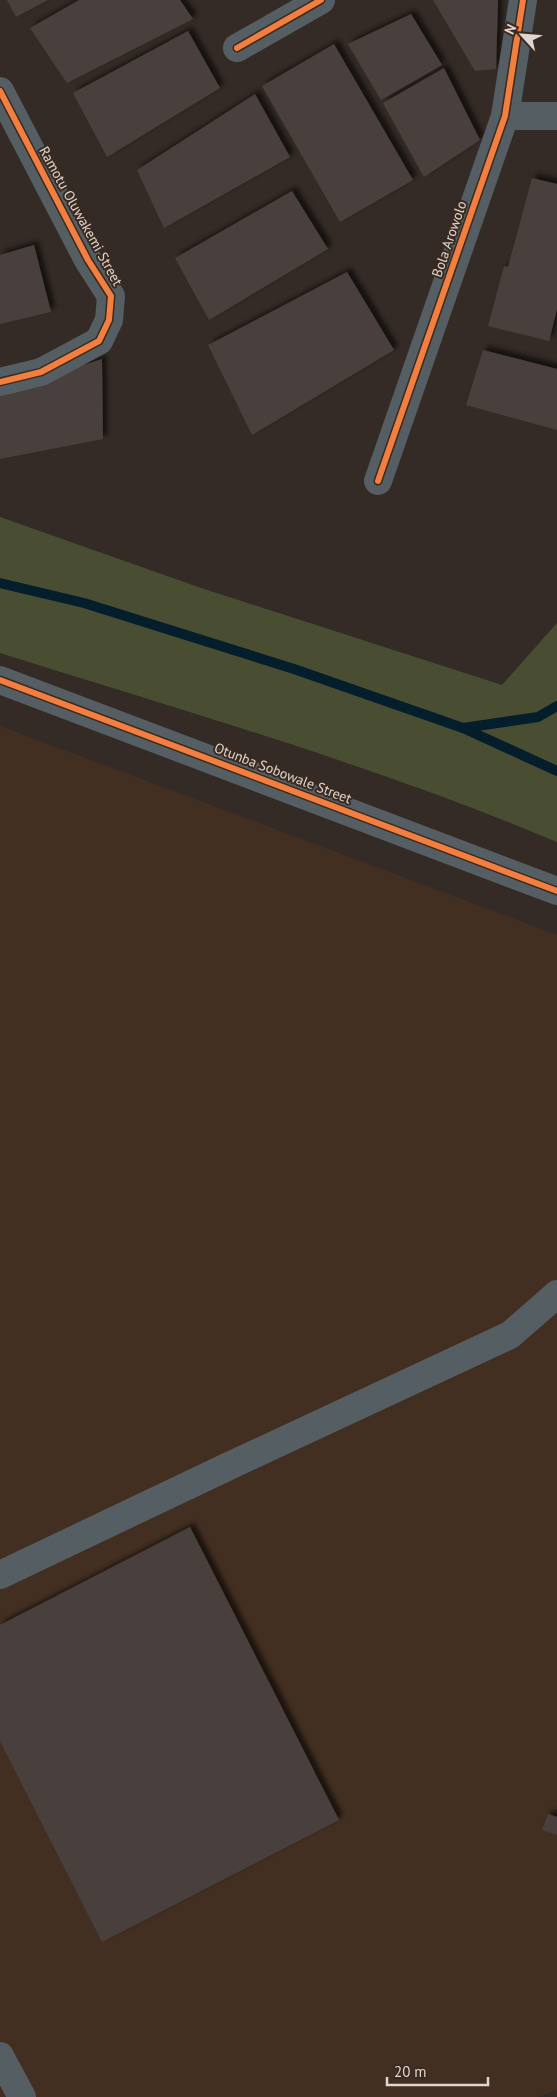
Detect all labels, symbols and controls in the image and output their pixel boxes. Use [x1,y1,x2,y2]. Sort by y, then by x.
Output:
north arrow [497,10,547,60]
text: N [500,21,520,37]
street label: Ramotu Oluwakemi Street [35,143,127,289]
street label: Bola Arowolo [428,198,470,280]
street label: Otunba Sobowale Street [212,739,354,808]
scale bar [387,2054,488,2086]
text: 20 m [394,2062,427,2081]

